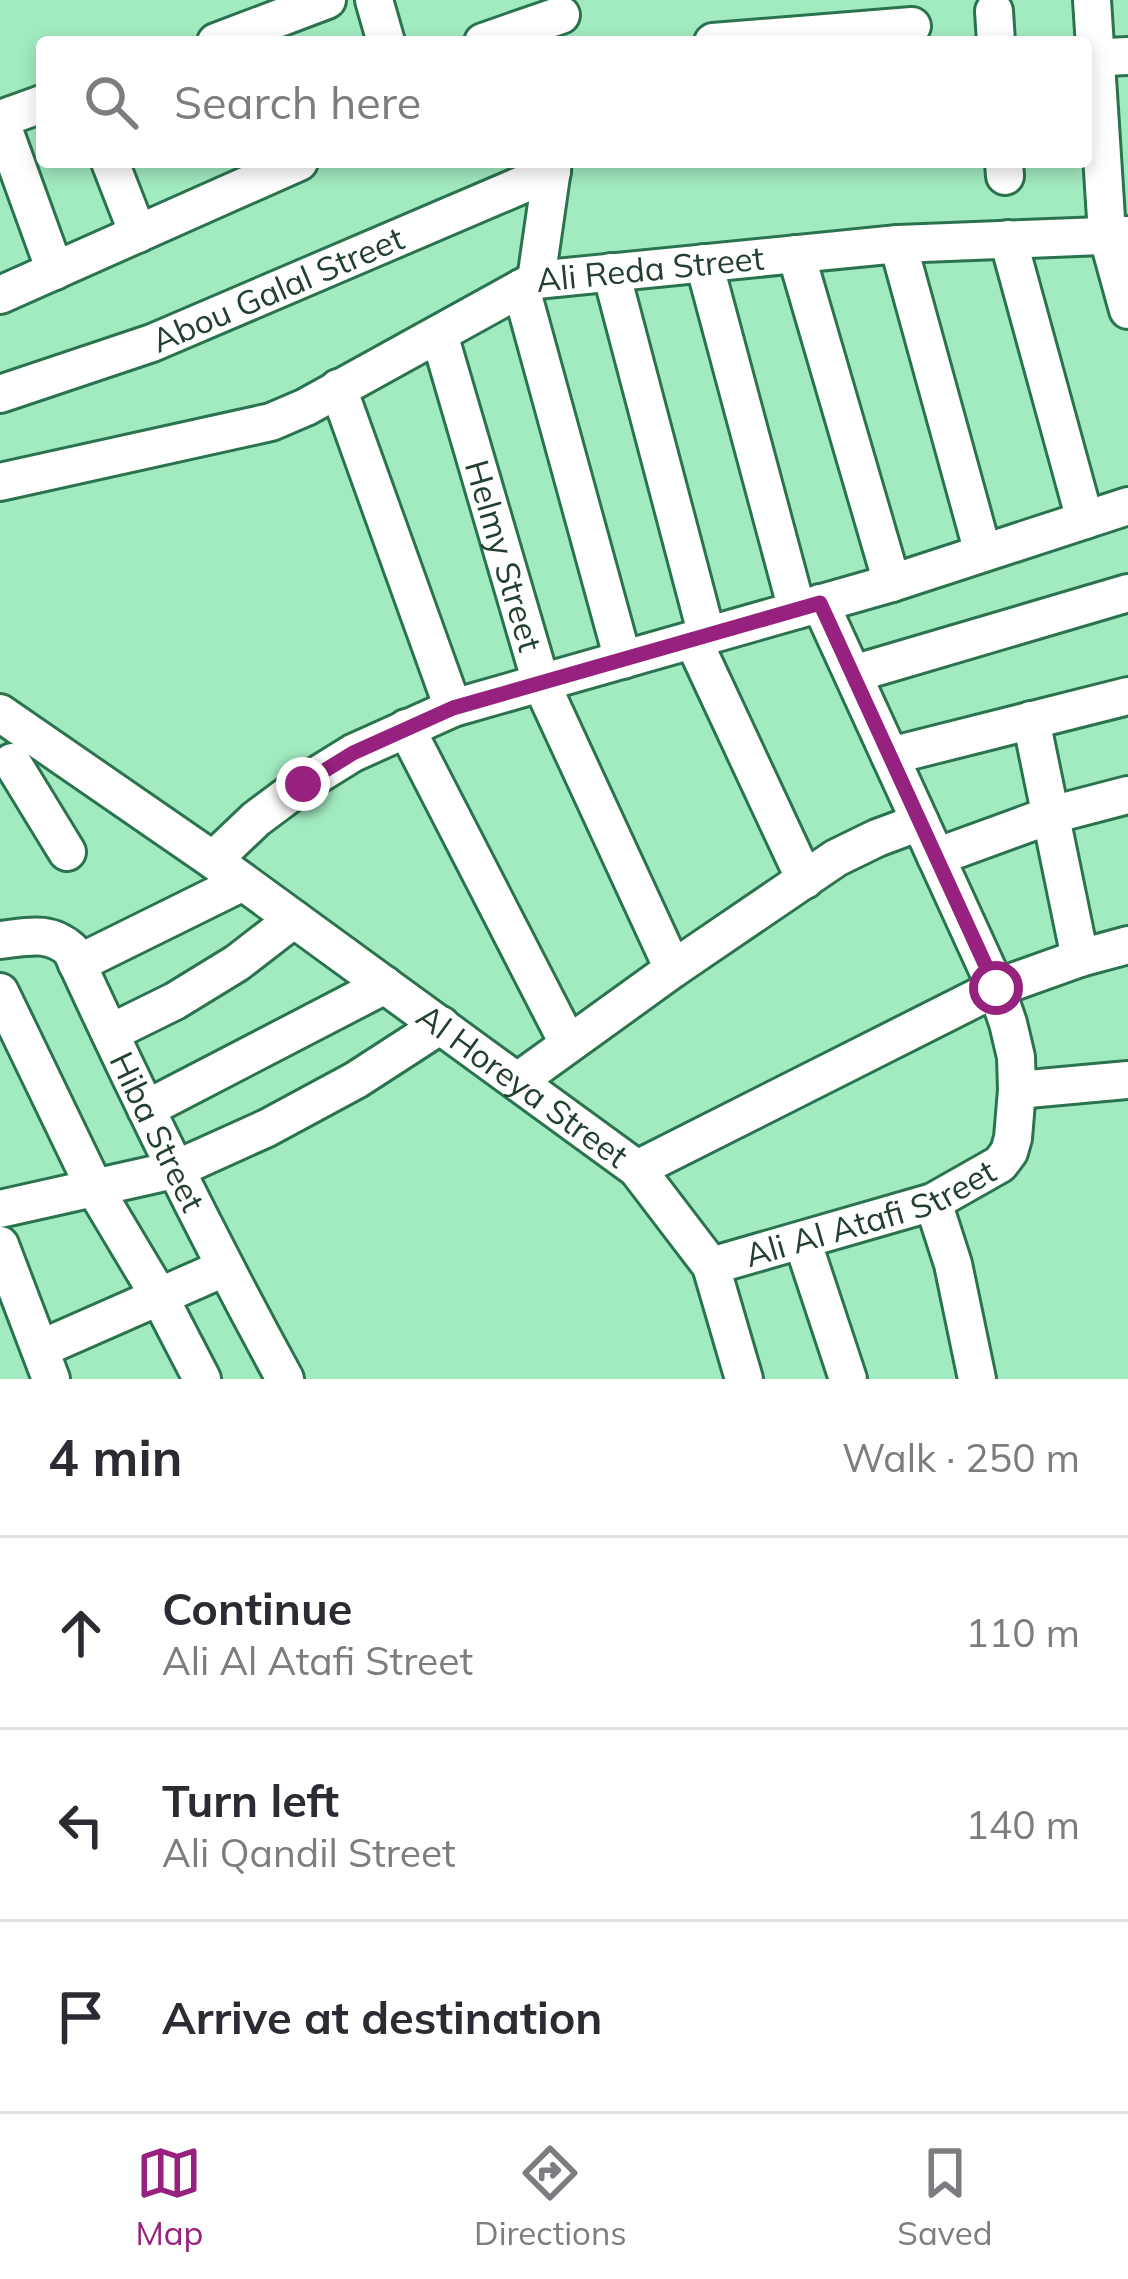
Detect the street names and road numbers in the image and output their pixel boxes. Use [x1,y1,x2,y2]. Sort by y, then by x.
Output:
street label: Abou Galal Street [145,217,410,361]
street label: Ali Reda Street [534,236,766,300]
street label: Helmy Street [457,455,552,656]
street label: Al Horeya Street [409,995,637,1176]
street label: Hiba Street [102,1045,214,1218]
street label: Ali Al Atafi Street [740,1150,1003,1275]

